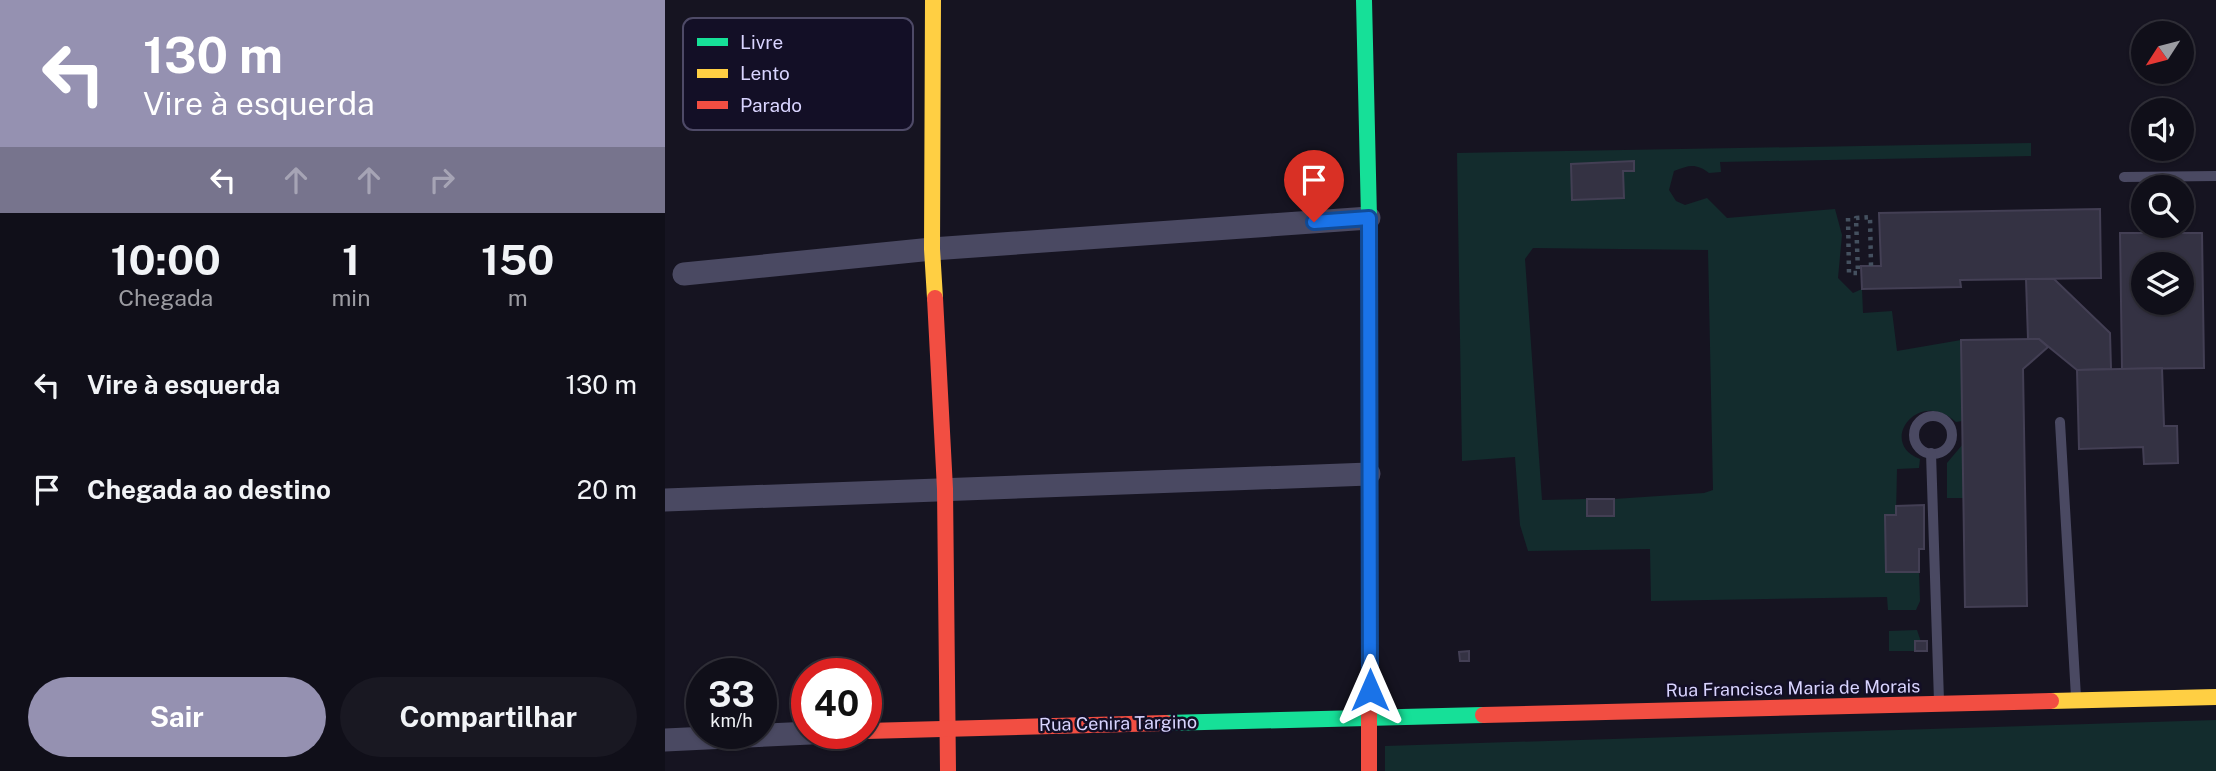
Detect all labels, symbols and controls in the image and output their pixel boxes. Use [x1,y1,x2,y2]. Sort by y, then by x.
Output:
legend [683,18,913,130]
north arrow [2131,21,2195,84]
map controls [2131,21,2194,315]
text: 130 m [143,26,283,84]
icon: left [28,28,119,119]
text: Livre [740,31,783,53]
text: Lento [740,62,790,84]
text: Vire à esquerda [143,85,375,122]
text: Parado [740,94,802,116]
button: sound [2131,98,2194,161]
pin [1284,150,1344,222]
icon: left [204,161,242,199]
icon: ahead [277,161,315,199]
icon: ahead [350,161,388,199]
icon: right [423,161,461,199]
icon: arrive [1295,161,1333,199]
button: search [2131,175,2194,238]
text: 10:00 [111,235,221,284]
text: 1 [342,235,360,284]
text: 150 [481,235,554,284]
button: layers [2131,252,2194,315]
text: Chegada [118,284,213,311]
text: min [331,284,370,311]
text: m [508,284,528,311]
icon: left [28,366,66,404]
text: Vire à esquerda [87,369,280,400]
text: 130 m [565,369,637,400]
icon: arrive [28,471,66,509]
text: Chegada ao destino [87,474,331,505]
text: 20 m [577,474,637,505]
position arrow [1333,653,1407,727]
speed limit sign: 40 [791,658,882,749]
text: 33 [708,674,755,715]
street label: Rua Francisca Maria de Morais [1666,675,1920,701]
button: Sair [28,677,326,757]
button: Compartilhar [340,677,637,757]
text: km/h [710,710,753,731]
street label: Rua Cenira Targino [1039,711,1197,735]

